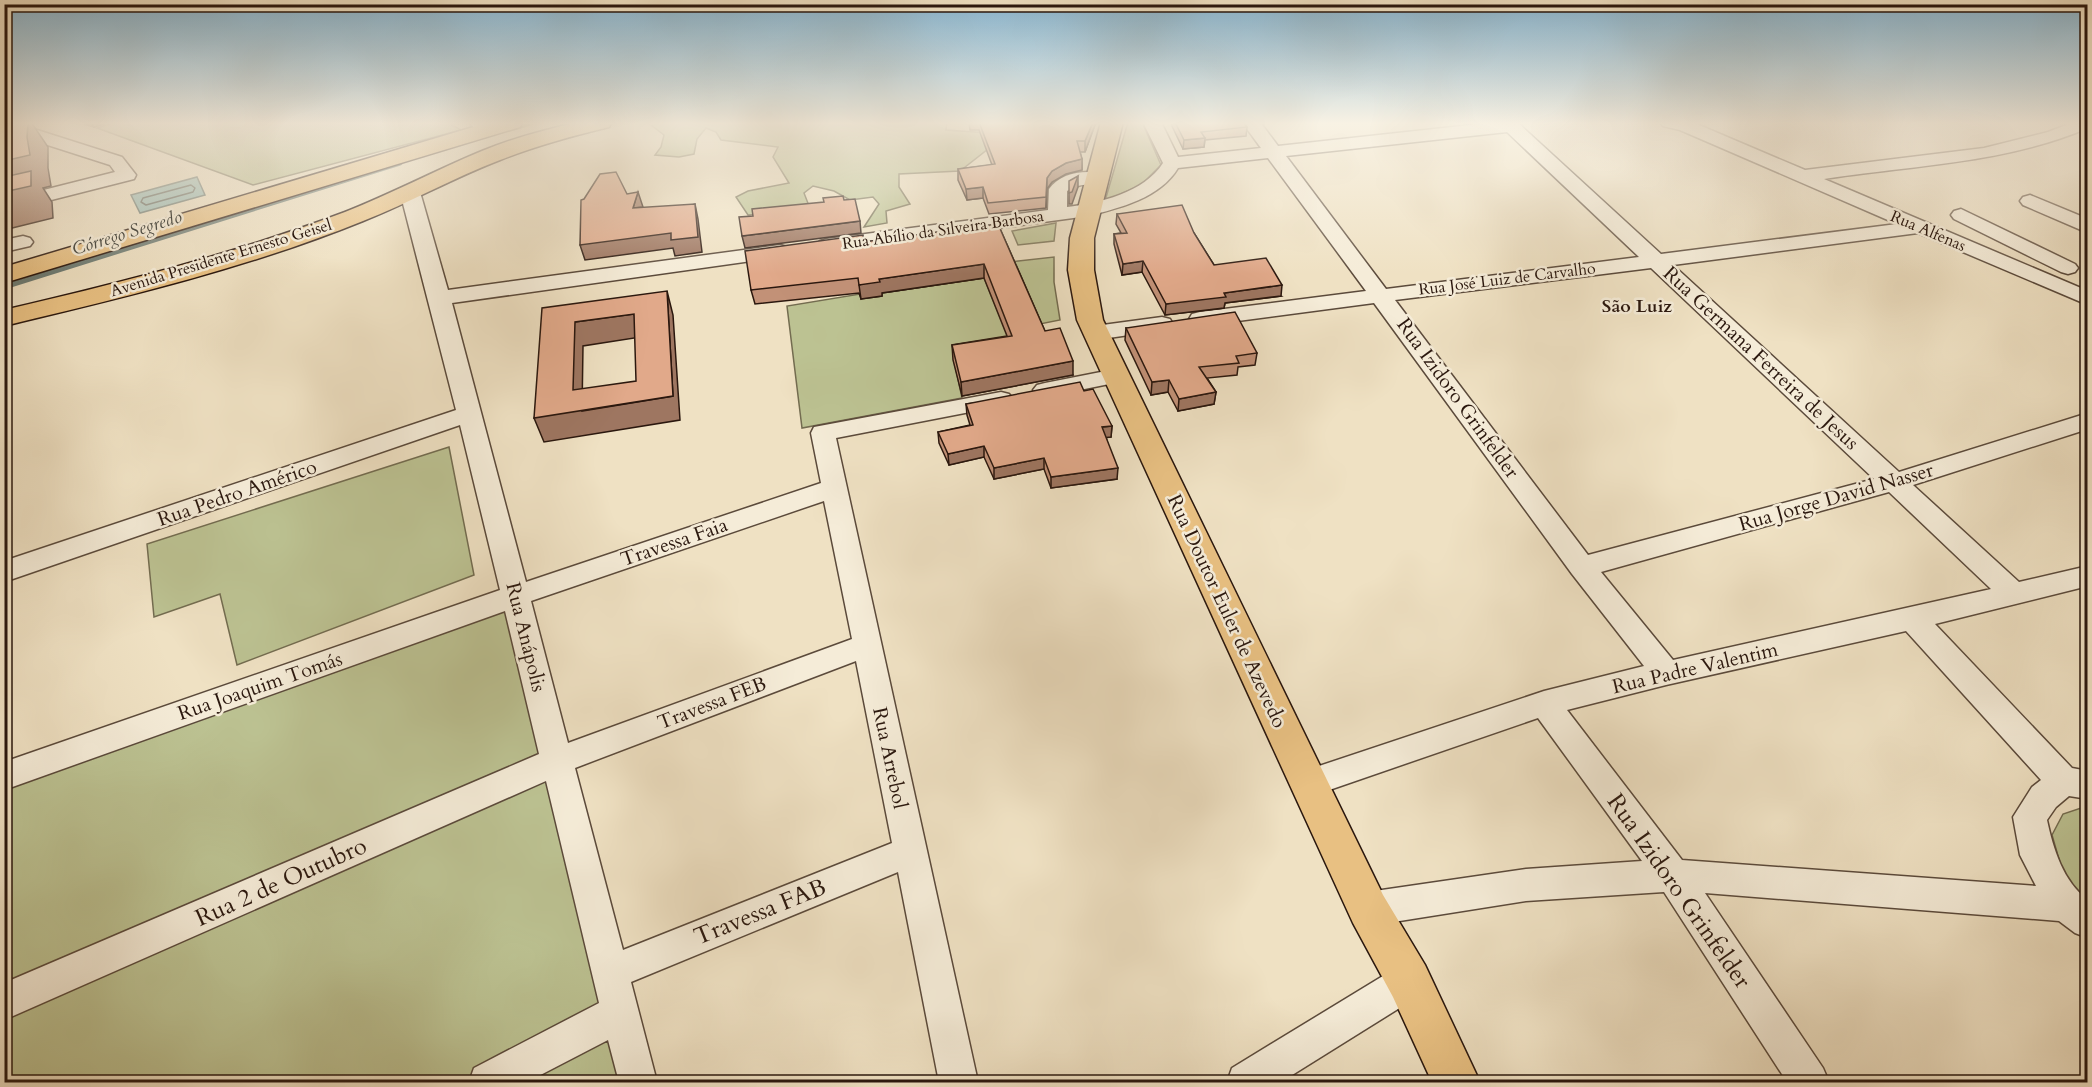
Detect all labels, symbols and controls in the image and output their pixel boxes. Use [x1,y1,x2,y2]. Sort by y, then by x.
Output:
water label: Córrego Segredo [69,204,185,262]
street label: Rua Abílio da Silveira Barbosa [841,205,1045,255]
street label: Rua Alfenas [1887,205,1969,257]
street label: Avenida Presidente Ernesto Geisel [108,214,334,302]
street label: Rua José Luiz de Carvalho [1417,257,1597,301]
street label: Rua Germana Ferreira de Jesus [1657,260,1865,456]
district label: São Luiz [1602,294,1672,319]
street label: Rua Izidoro Grinfelder [1390,312,1526,484]
street label: Rua Pedro Américo [154,453,321,533]
street label: Rua Jorge David Nasser [1735,456,1937,538]
street label: Rua Doutor Euler de Azevedo [1161,490,1293,732]
street label: Travessa Faia [617,511,731,573]
street label: Rua Anápolis [499,579,553,695]
street label: Rua Padre Valentim [1609,636,1781,700]
street label: Rua Joaquim Tomás [174,645,346,727]
street label: Travessa FEB [654,670,770,736]
street label: Rua Arrebol [866,705,914,811]
street label: Rua Izidoro Grinfelder [1599,787,1759,995]
street label: Rua 2 de Outubro [190,829,372,935]
street label: Travessa FAB [689,871,831,953]

